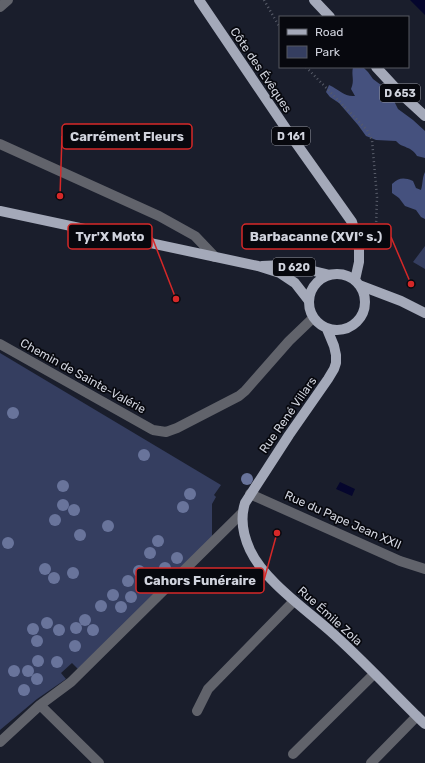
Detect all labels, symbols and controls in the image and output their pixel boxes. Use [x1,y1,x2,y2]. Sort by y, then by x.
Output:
legend [279,16,409,68]
street label: Côte des Évêques [227,25,295,115]
text: Road [315,25,343,39]
text: Park [315,45,341,59]
road number: D 653 [380,84,420,102]
callout: Carrément Fleurs [62,124,192,149]
road number: D 161 [272,127,310,145]
text: Carrément Fleurs [70,129,184,144]
callout: Tyr'X Moto [68,224,152,249]
callout: Barbacanne (XVI° s.) [242,224,391,249]
text: Tyr'X Moto [76,229,144,244]
text: Barbacanne (XVI° s.) [250,229,382,244]
road number: D 620 [273,258,315,276]
street label: Chemin de Sainte-Valérie [18,336,148,416]
street label: Rue René Villars [257,374,319,456]
street label: Rue du Pape Jean XXII [283,488,403,552]
callout: Cahors Funéraire [136,568,264,593]
text: Cahors Funéraire [144,573,256,588]
street label: Rue Émile Zola [295,583,365,649]

